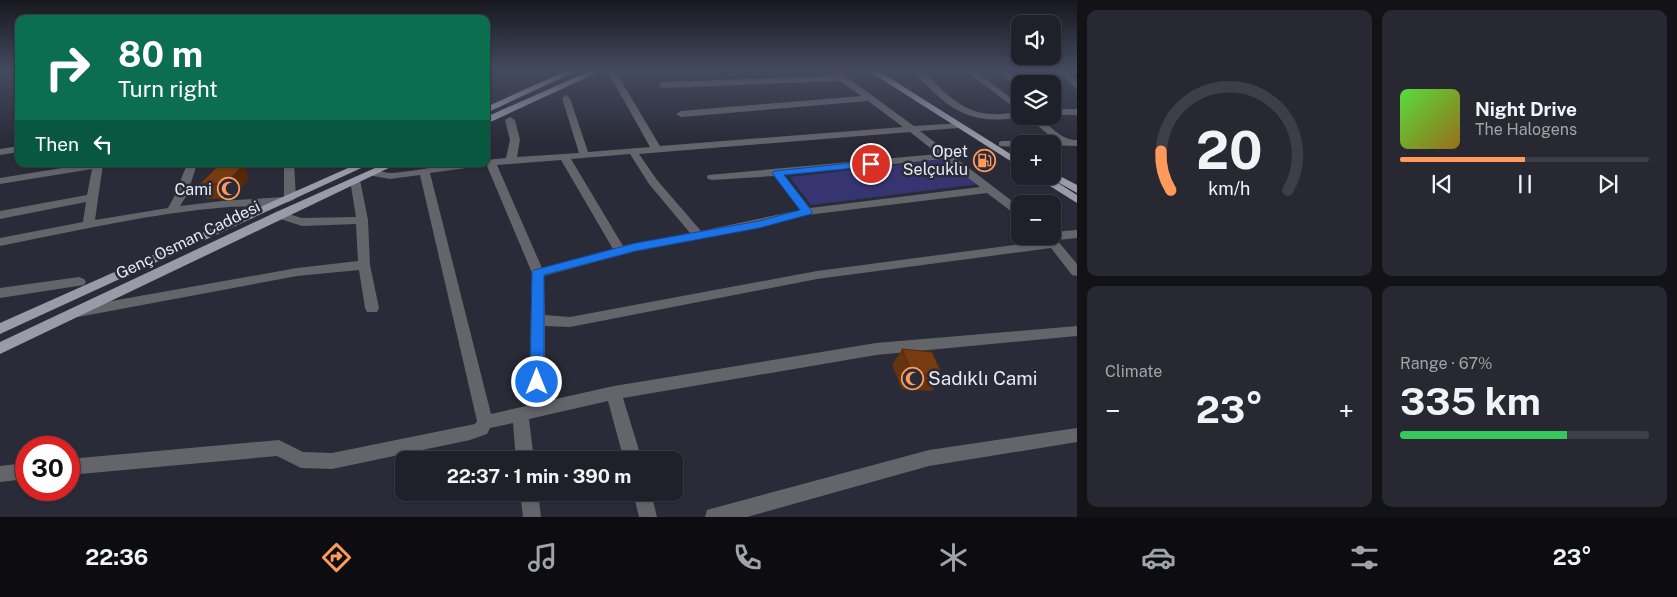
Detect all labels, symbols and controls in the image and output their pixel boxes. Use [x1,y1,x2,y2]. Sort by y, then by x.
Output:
map controls [1011,15,1061,245]
button: sound [1011,15,1061,65]
text: 80 m [118,34,203,75]
icon: right [35,35,100,100]
button: layers [1011,75,1061,125]
text: Turn right [118,76,218,102]
text: Night Drive [1475,98,1577,120]
text: 20 [1196,120,1263,181]
text: The Halogens [1475,120,1577,139]
icon: left [89,130,117,158]
text: Then [35,133,79,155]
button: + [1011,135,1061,185]
place label: Opet Selçuklu [903,142,968,179]
pin [850,143,892,185]
fuel station icon: Opet Selçuklu [972,148,996,172]
icon: arrive [857,150,885,178]
icon: previous [1428,170,1456,198]
icon: pause [1511,170,1539,198]
icon: next [1594,170,1622,198]
mosque icon: Cami [216,177,240,201]
text: km/h [1208,178,1251,199]
place label: Cami [174,180,212,199]
button: − [1011,195,1061,245]
street label: Genç Osman Caddesi [113,197,263,283]
text: Range · 67% [1400,354,1492,373]
position arrow [510,355,562,407]
text: Climate [1105,362,1162,381]
mosque icon: Sadıklı Cami [900,366,924,390]
place label: Sadıklı Cami [928,367,1038,389]
text: 335 km [1400,379,1541,424]
text: 23° [1196,387,1263,432]
text: − [1105,394,1121,427]
text: + [1338,394,1354,427]
speed limit sign: 30 [15,436,80,501]
text: 22:37 · 1 min · 390 m [447,465,631,487]
icon: directions [319,540,354,575]
icon: music [525,540,560,575]
icon: phone [730,540,765,575]
icon: climate [936,540,971,575]
icon: car [1141,540,1176,575]
icon: filters [1347,540,1382,575]
text: 22:36 [85,544,148,570]
text: 23° [1553,544,1592,570]

